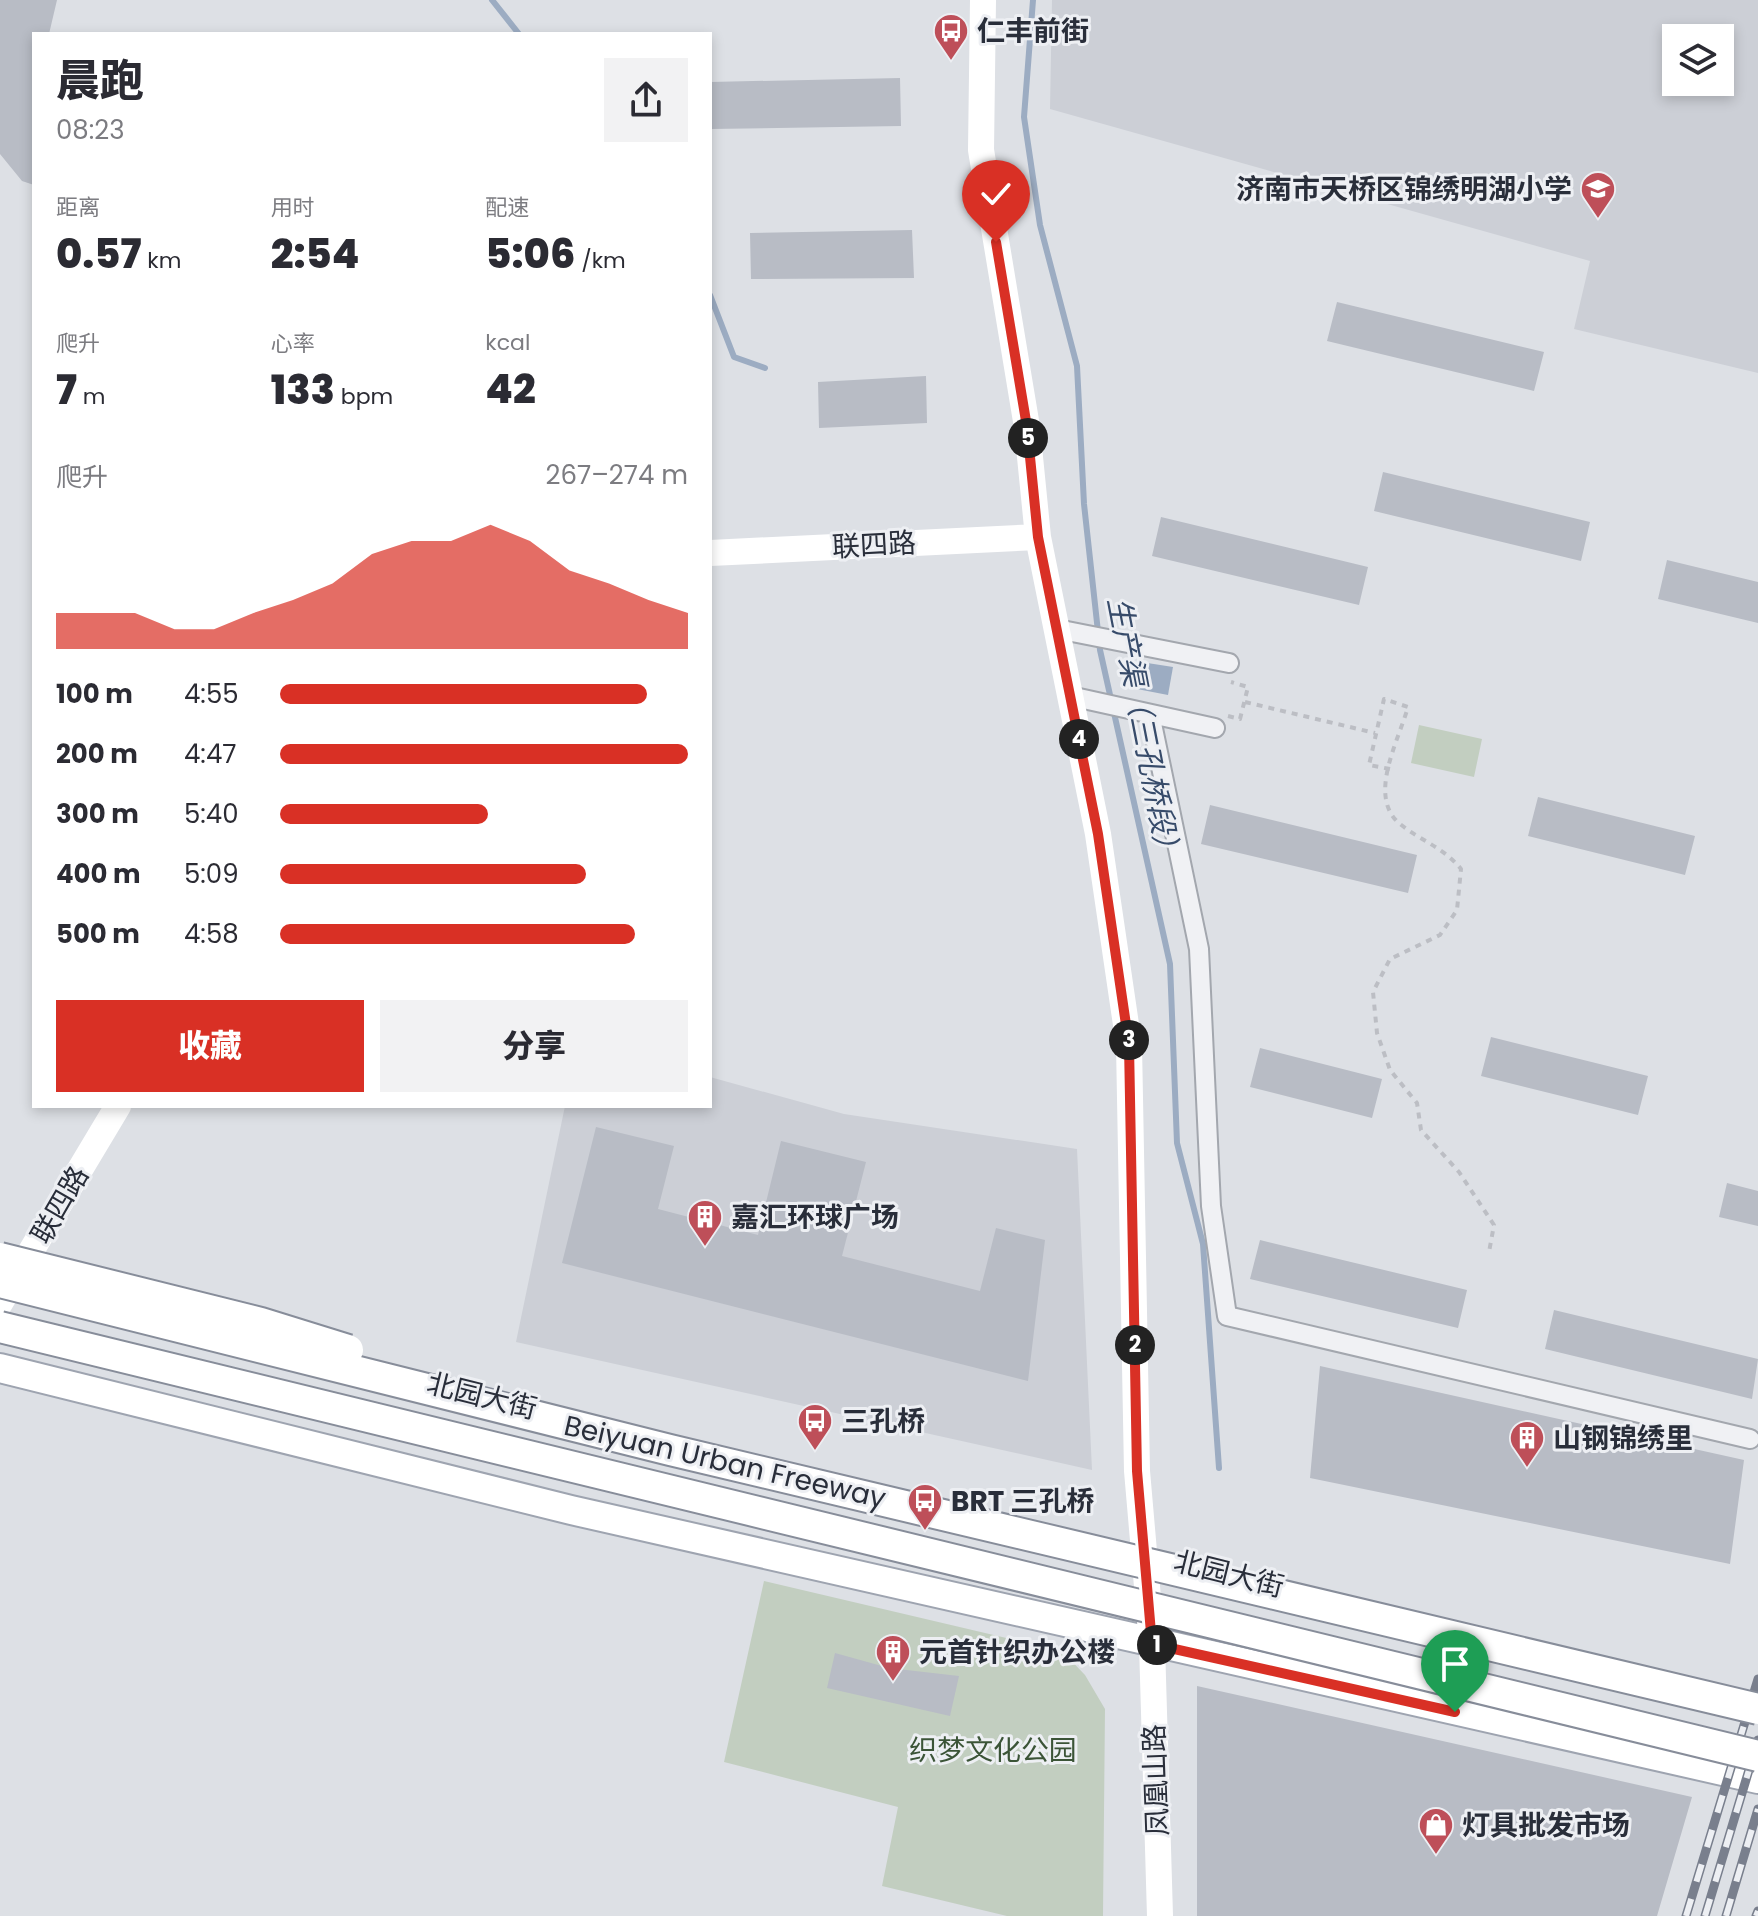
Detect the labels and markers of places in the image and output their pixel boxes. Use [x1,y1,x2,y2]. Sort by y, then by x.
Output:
bus stop icon: 仁丰前街 [932,12,970,62]
place label: 仁丰前街 [977,12,1089,51]
pin [962,160,1030,242]
place label: 济南市天桥区锦绣明湖小学 [1236,170,1572,209]
school or university icon: 济南市天桥区锦绣明湖小学 [1579,170,1617,220]
pin: 5 [1008,418,1048,458]
pin: 4 [1059,719,1099,759]
pin: 3 [1109,1020,1149,1060]
building icon: 嘉汇环球广场 [686,1198,724,1248]
place label: 嘉汇环球广场 [731,1198,899,1237]
pin: 2 [1115,1325,1155,1365]
bus stop icon: 三孔桥 [796,1402,834,1452]
place label: 三孔桥 [841,1402,925,1441]
building icon: 山钢锦绣里 [1508,1419,1546,1469]
place label: 山钢锦绣里 [1553,1419,1693,1458]
bus stop icon: BRT 三孔桥 [906,1482,944,1532]
place label: BRT 三孔桥 [951,1482,1094,1521]
pin: 1 [1137,1625,1177,1665]
pin [1421,1630,1489,1712]
building icon: 元首针织办公楼 [874,1633,912,1683]
place label: 元首针织办公楼 [919,1633,1115,1672]
shop icon: 灯具批发市场 [1417,1806,1455,1856]
place label: 灯具批发市场 [1462,1806,1630,1845]

